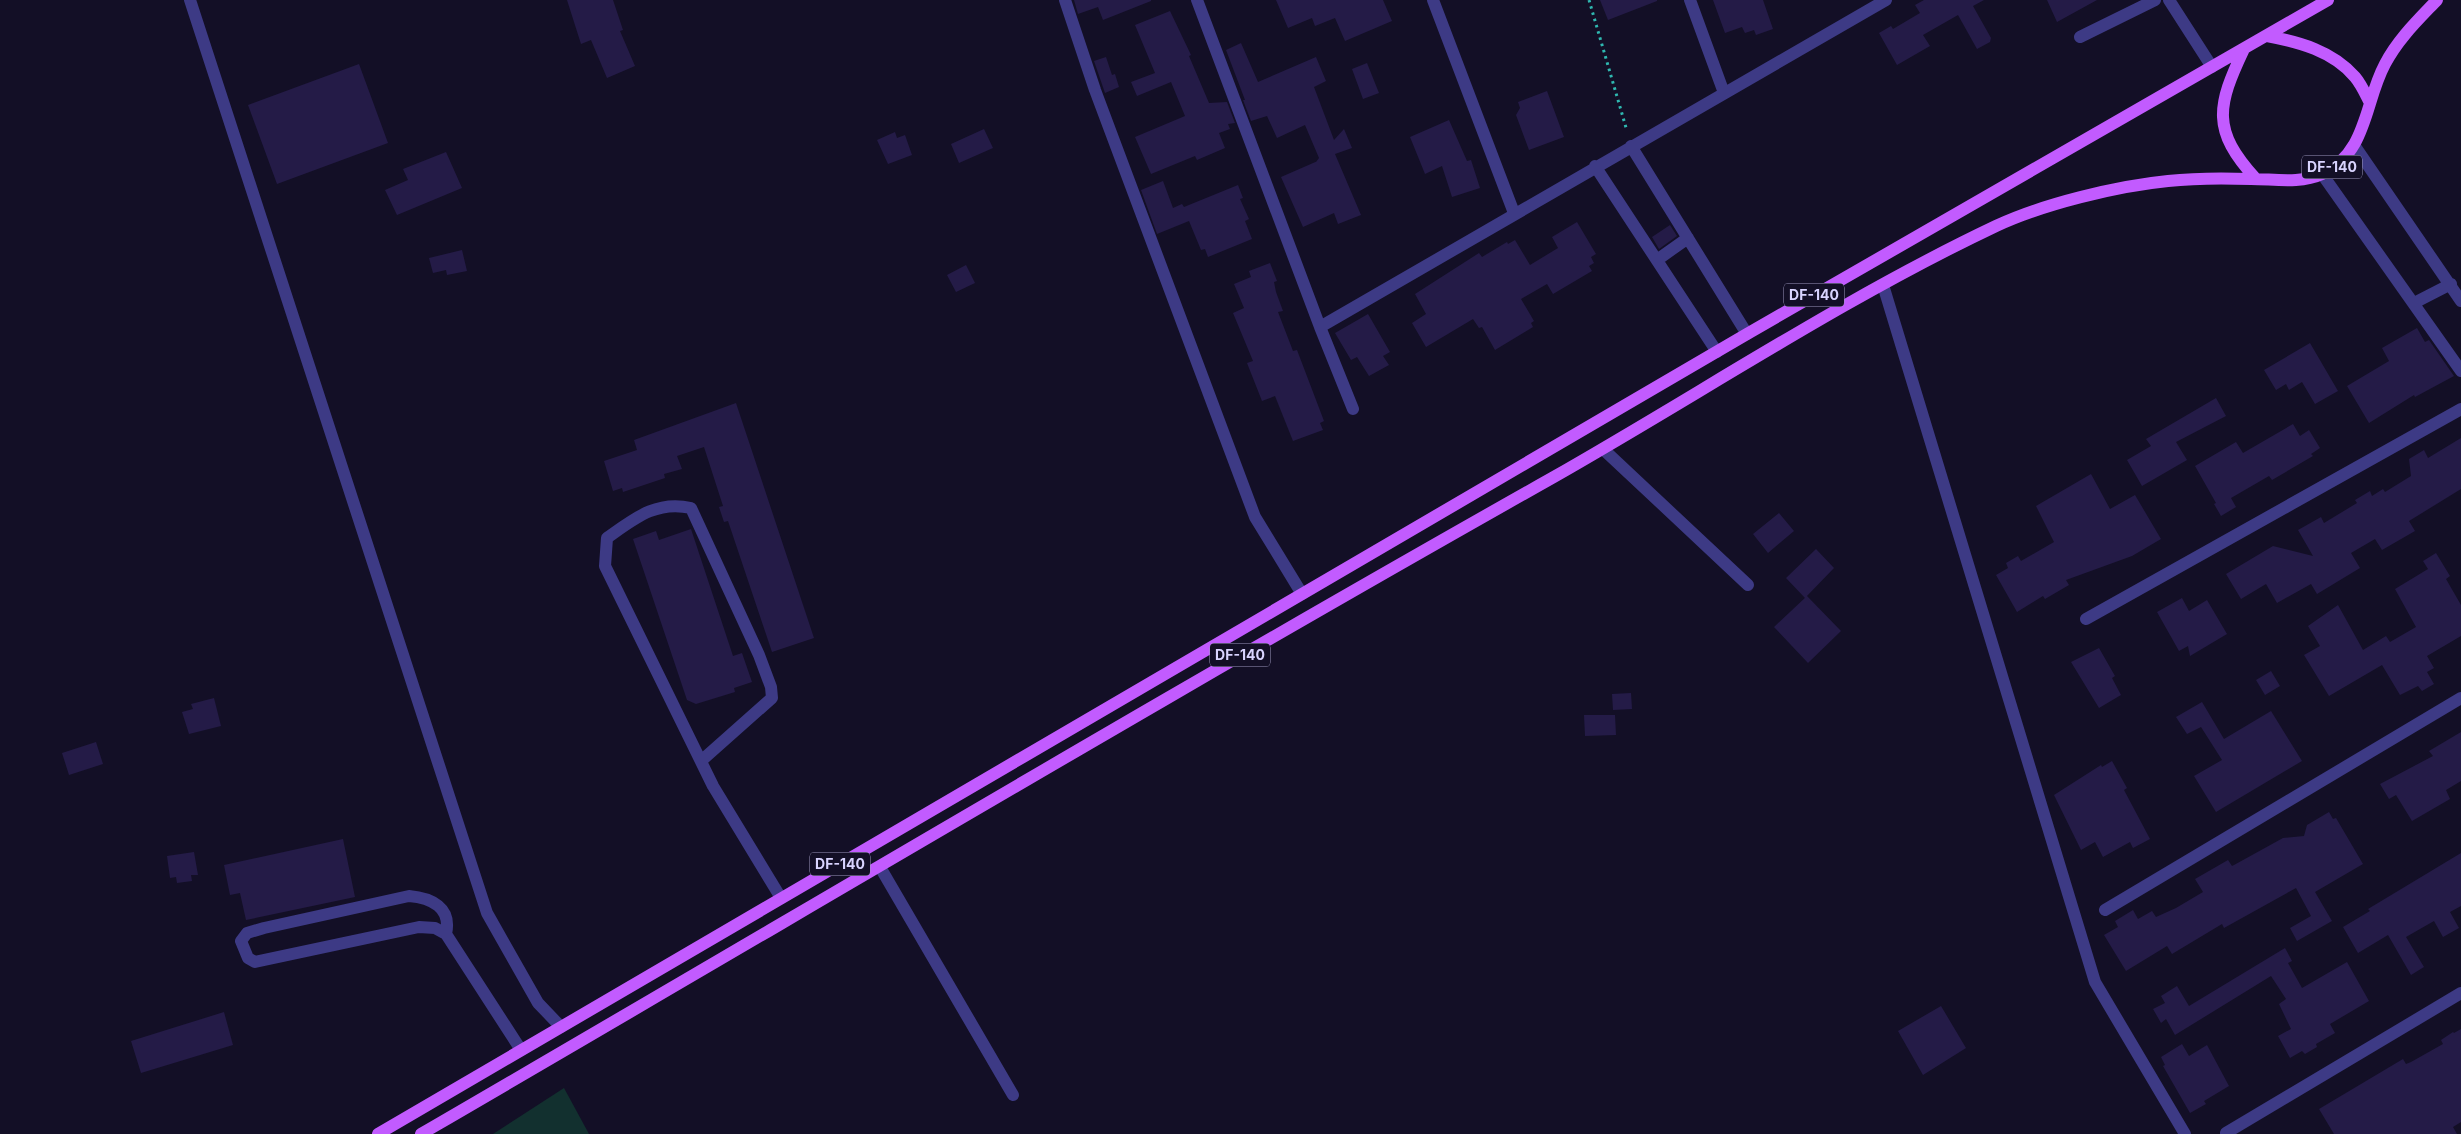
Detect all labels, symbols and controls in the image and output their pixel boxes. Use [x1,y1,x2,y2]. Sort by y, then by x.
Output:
road number: DF-140 [2302,156,2362,178]
road number: DF-140 [1784,284,1844,306]
road number: DF-140 [1210,644,1270,666]
road number: DF-140 [810,852,870,876]

